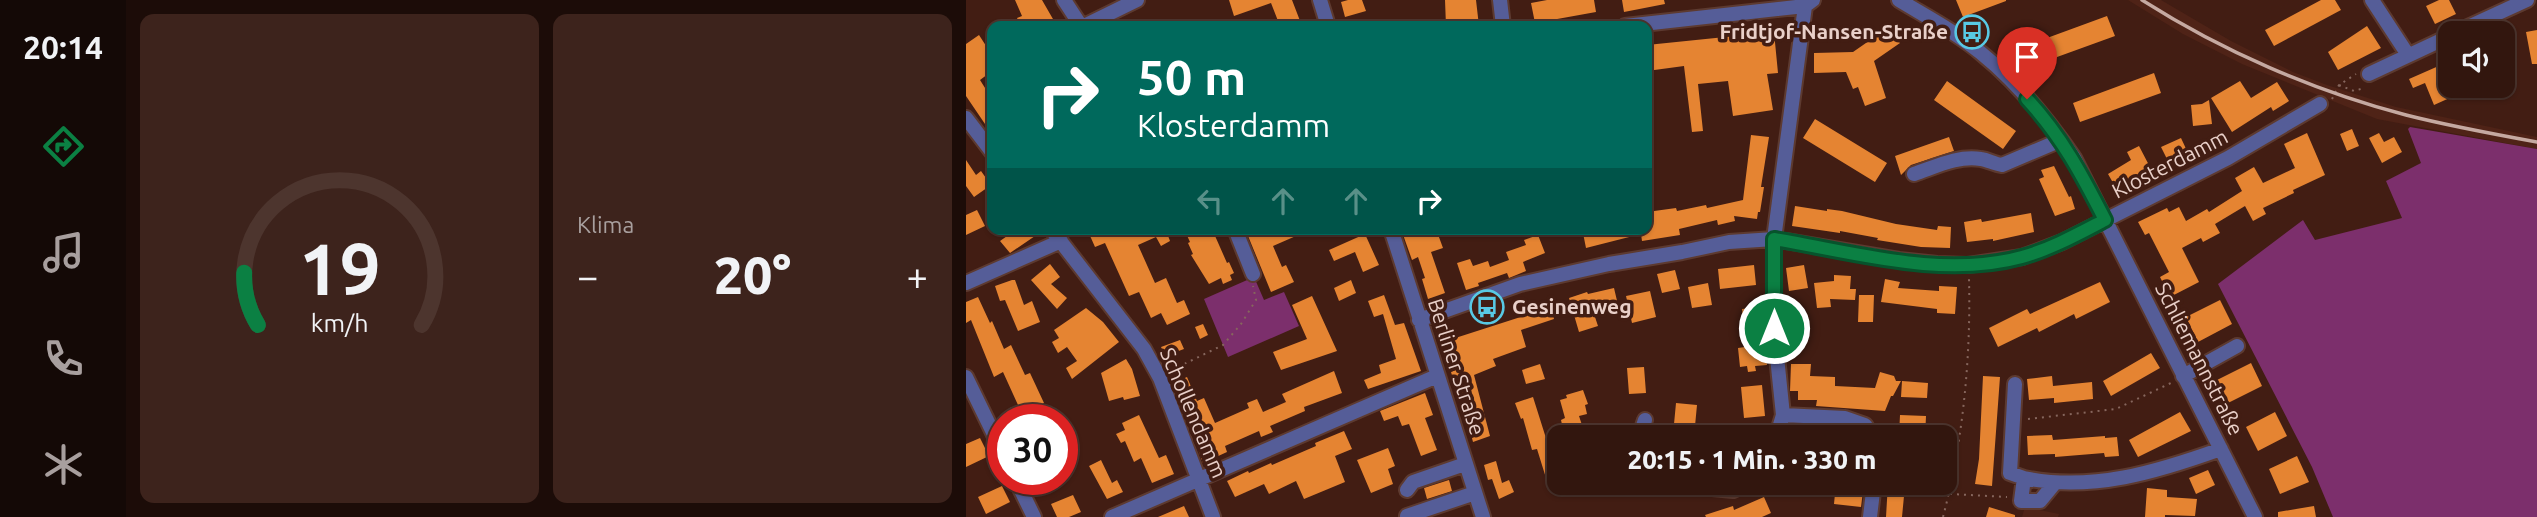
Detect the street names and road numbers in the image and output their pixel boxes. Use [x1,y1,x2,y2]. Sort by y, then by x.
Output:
street label: Klosterdamm [2108,124,2231,203]
street label: Schliemannstraße [2151,278,2249,439]
street label: Berliner Straße [1424,295,1490,438]
street label: Schollendamm [1156,344,1232,481]

